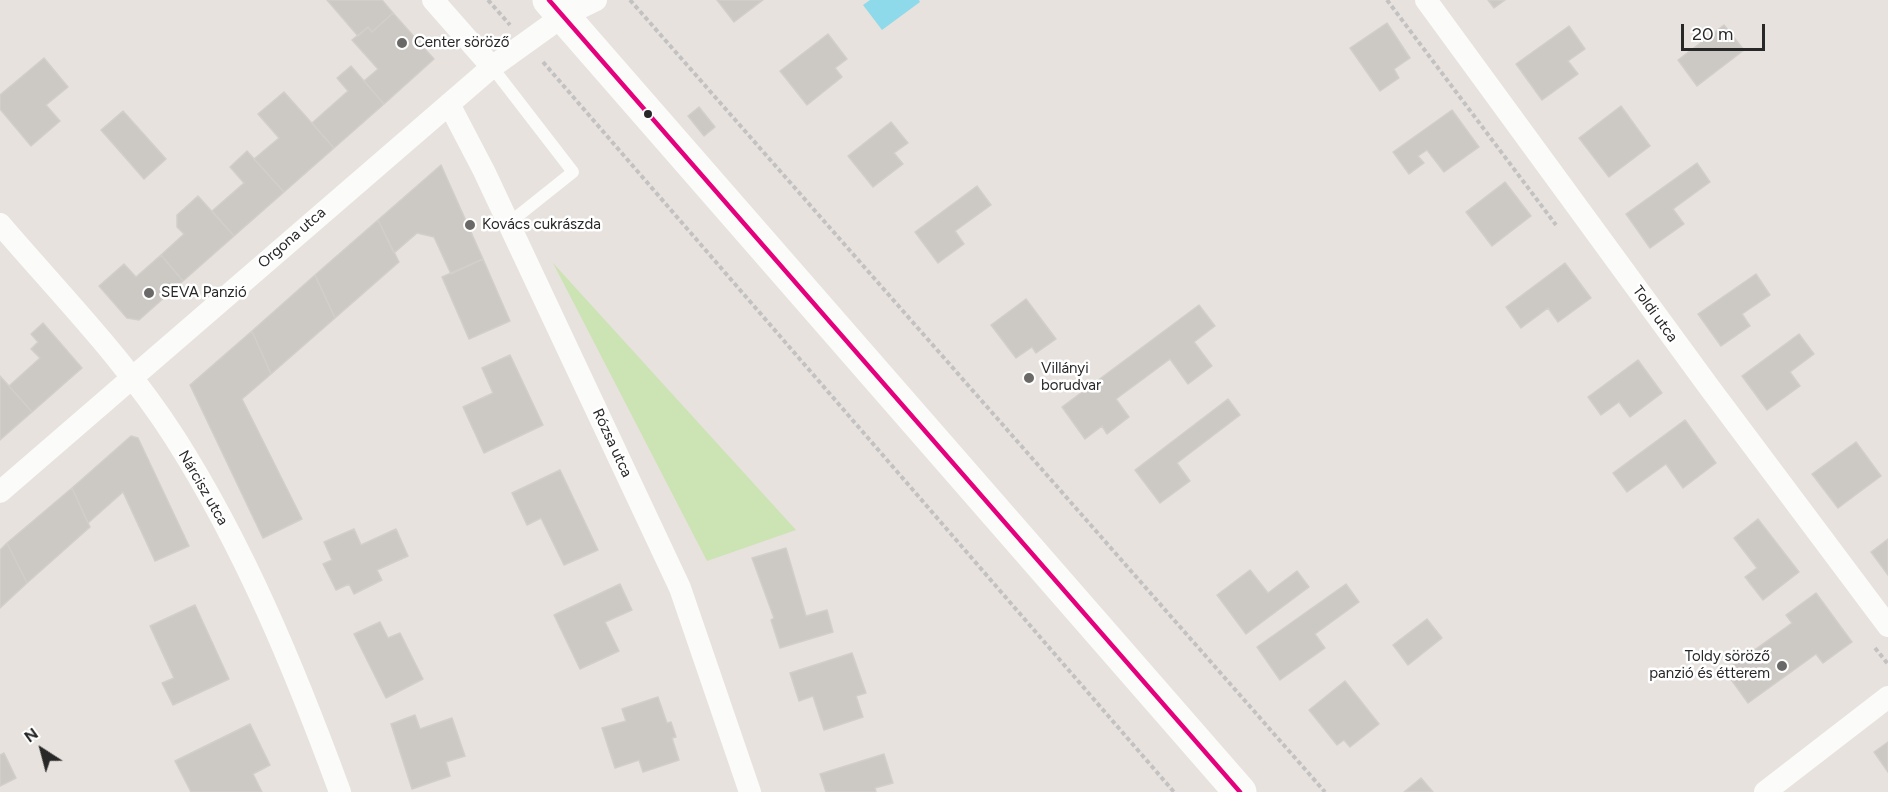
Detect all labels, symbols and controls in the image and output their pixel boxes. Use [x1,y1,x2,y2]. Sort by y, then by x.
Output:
scale bar [1684,12,1768,50]
text: 20 m [1692,23,1733,45]
place label: Center söröző [414,34,509,52]
marker: Center söröző [395,36,409,50]
unlabelled marker [642,108,654,120]
street label: Orgona utca [255,204,329,272]
place label: Kovács cukrászda [482,216,601,234]
marker: Kovács cukrászda [463,218,477,232]
street label: Toldi utca [1629,282,1681,346]
place label: SEVA Panzió [161,284,247,302]
marker: SEVA Panzió [142,286,156,300]
place label: Villányi borudvar [1041,360,1101,395]
marker: Villányi borudvar [1022,371,1036,385]
street label: Rózsa utca [588,406,636,480]
street label: Nárcisz utca [174,447,232,529]
place label: Toldy söröző panzió és étterem [1649,648,1770,683]
marker: Toldy söröző panzió és étterem [1775,659,1789,673]
north arrow [12,720,72,780]
text: N [21,724,42,746]

